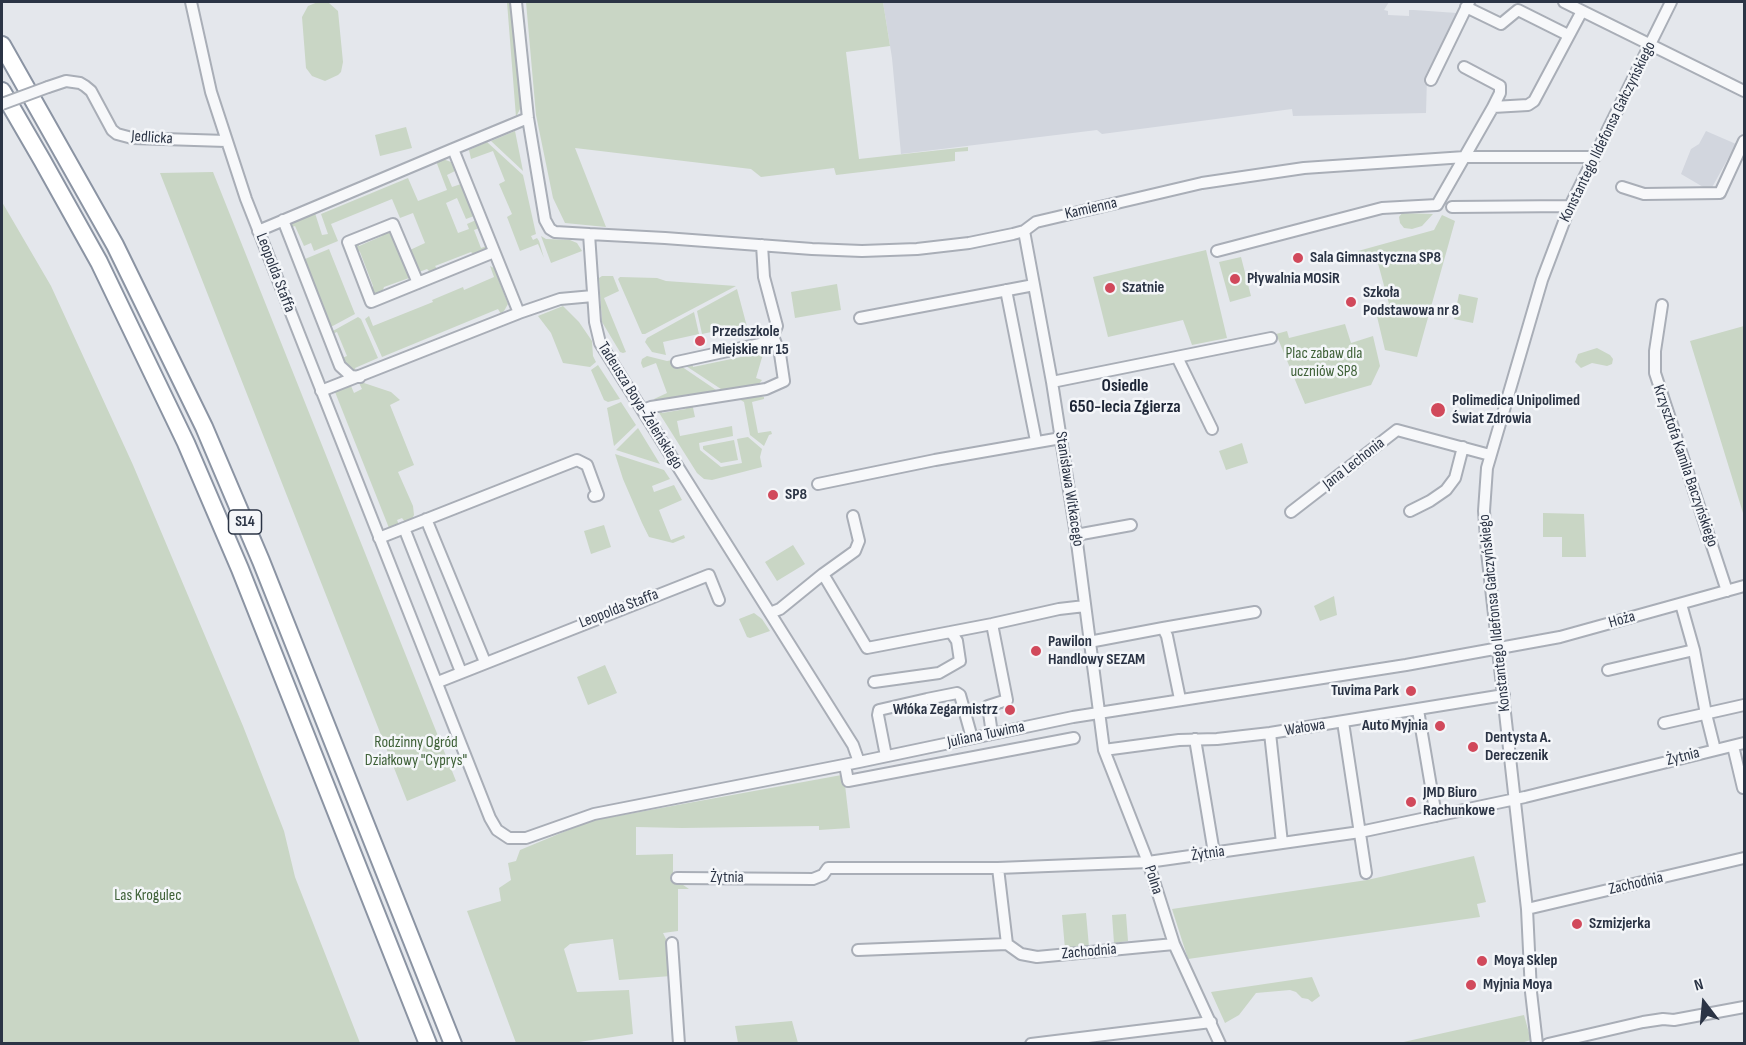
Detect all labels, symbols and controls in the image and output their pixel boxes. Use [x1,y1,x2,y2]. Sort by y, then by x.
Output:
street label: Konstantego Ildefonsa Gałczyńskiego [1556,39,1660,225]
street label: Jedlicka [131,127,173,149]
street label: Kamienna [1063,194,1119,224]
street label: Leopolda Staffa [251,231,299,315]
place label: Sala Gimnastyczna SP8 [1310,248,1441,268]
marker: Sala Gimnastyczna SP8 [1291,251,1305,265]
place label: Pływalnia MOSiR [1247,269,1340,289]
marker: Pływalnia MOSiR [1228,272,1242,286]
place label: Szatnie [1122,278,1164,298]
marker: Szatnie [1103,281,1117,295]
place label: Szkoła Podstawowa nr 8 [1363,283,1459,321]
marker: Szkoła Podstawowa nr 8 [1344,295,1358,309]
place label: Przedszkole Miejskie nr 15 [712,322,789,360]
marker: Przedszkole Miejskie nr 15 [693,334,707,348]
street label: Tadeusza Boya-Żeleńskiego [593,339,687,473]
park label: Plac zabaw dla uczniów SP8 [1286,344,1362,382]
district label: Osiedle 650-lecia Zgierza [1069,375,1181,418]
street label: Krzysztofa Kamila Baczyńskiego [1648,382,1722,550]
place label: Polimedica Unipolimed Świat Zdrowia [1452,391,1580,429]
marker: Polimedica Unipolimed Świat Zdrowia [1429,401,1447,419]
street label: Stanisława Witkacego [1050,430,1088,548]
street label: Jana Lechonia [1319,434,1389,494]
place label: SP8 [785,485,807,505]
marker: SP8 [766,488,780,502]
road number: S14 [228,510,262,534]
street label: Konstantego Ildefonsa Gałczyńskiego [1475,513,1515,713]
street label: Leopolda Staffa [577,585,661,633]
street label: Hoża [1607,607,1637,633]
place label: Pawilon Handlowy SEZAM [1048,632,1145,670]
marker: Pawilon Handlowy SEZAM [1029,644,1043,658]
place label: Tuvima Park [1331,681,1399,701]
marker: Tuvima Park [1404,684,1418,698]
place label: Włóka Zegarmistrz [893,700,998,720]
marker: Włóka Zegarmistrz [1003,703,1017,717]
street label: Wałowa [1283,715,1327,741]
place label: Auto Myjnia [1362,716,1428,736]
street label: Juliana Tuwima [946,717,1026,753]
marker: Auto Myjnia [1433,719,1447,733]
place label: Dentysta A. Dereczenik [1485,728,1551,766]
park label: Rodzinny Ogród Działkowy "Cyprys" [365,733,467,771]
marker: Dentysta A. Dereczenik [1466,740,1480,754]
street label: Żytnia [1664,744,1702,770]
place label: JMD Biuro Rachunkowe [1423,783,1495,821]
marker: JMD Biuro Rachunkowe [1404,795,1418,809]
street label: Żytnia [1190,842,1226,866]
street label: Polna [1139,863,1167,897]
street label: Żytnia [710,868,744,888]
street label: Zachodnia [1607,868,1665,900]
park label: Las Krogulec [114,886,182,906]
place label: Szmizjerka [1589,914,1651,934]
marker: Szmizjerka [1570,917,1584,931]
street label: Zachodnia [1061,940,1117,964]
place label: Moya Sklep [1494,951,1557,971]
marker: Moya Sklep [1475,954,1489,968]
north arrow [1674,973,1734,1033]
place label: Myjnia Moya [1483,975,1552,995]
text: N [1692,975,1706,996]
marker: Myjnia Moya [1464,978,1478,992]

